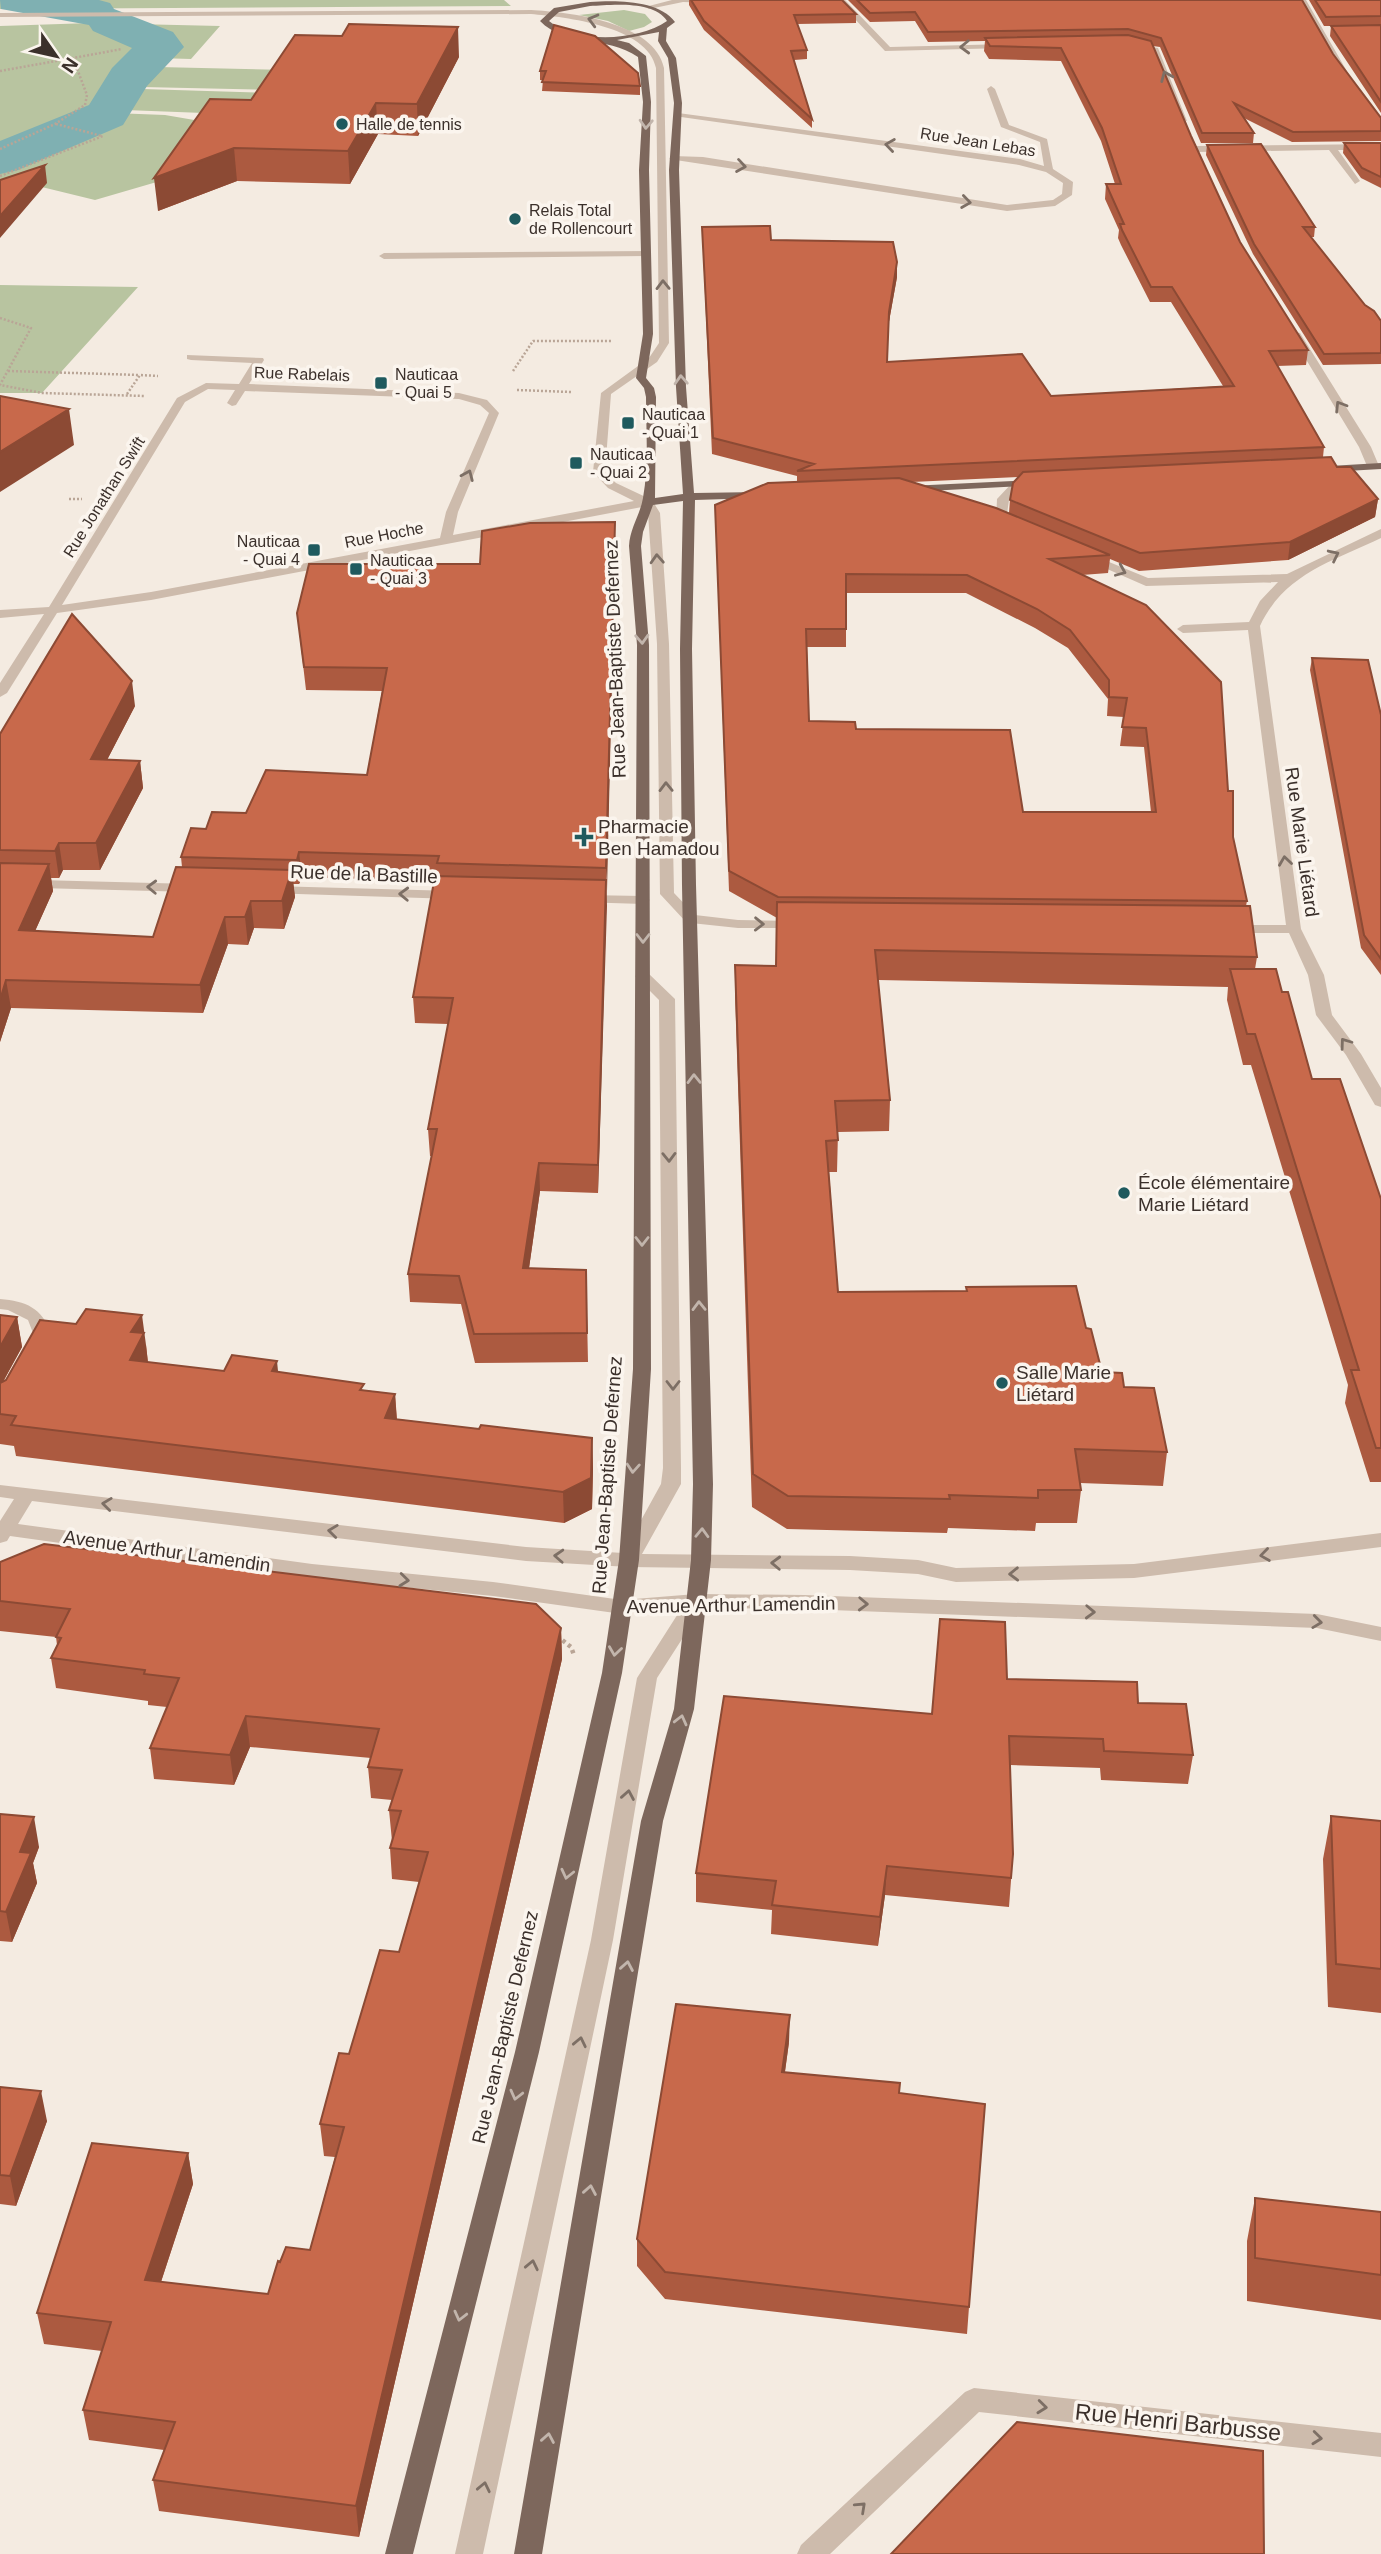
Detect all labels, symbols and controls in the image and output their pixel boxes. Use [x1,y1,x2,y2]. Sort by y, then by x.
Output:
one-way arrow [587,14,599,29]
north arrow [21,21,91,91]
one-way arrow [959,40,970,55]
text: N [57,54,82,77]
one-way arrow [1160,70,1174,82]
marker: Halle de tennis [334,116,350,132]
place label: Halle de tennis [356,116,462,133]
one-way arrow [639,118,654,129]
street label: Rue Jean Lebas [919,124,1037,160]
one-way arrow [884,137,896,152]
one-way arrow [735,158,747,173]
one-way arrow [960,194,972,209]
place label: Relais Total de Rollencourt [529,202,633,237]
marker: Relais Total de Rollencourt [507,211,523,227]
one-way arrow [655,279,670,290]
street label: Rue Rabelais [254,364,350,384]
place label: Nauticaa - Quai 5 [395,366,458,401]
marker: Nauticaa - Quai 5 [373,375,389,391]
one-way arrow [674,375,689,386]
one-way arrow [1335,401,1348,414]
place label: Nauticaa - Quai 1 [642,406,705,441]
marker: Nauticaa - Quai 1 [620,415,636,431]
street label: Rue Jonathan Swift [60,433,148,560]
place label: Nauticaa - Quai 2 [590,446,653,481]
marker: Nauticaa - Quai 2 [568,455,584,471]
one-way arrow [460,469,474,482]
street label: Rue Hoche [343,519,425,551]
place label: Nauticaa - Quai 4 [237,533,300,568]
street label: Rue Jean-Baptiste Defernez [600,539,630,779]
marker: Nauticaa - Quai 4 [306,542,322,558]
one-way arrow [1327,549,1339,563]
place label: Nauticaa - Quai 3 [370,552,433,587]
one-way arrow [649,554,664,565]
marker: Nauticaa - Quai 3 [348,561,364,577]
one-way arrow [1113,563,1126,577]
one-way arrow [635,634,650,645]
street label: Rue Marie Liétard [1281,766,1323,918]
one-way arrow [658,781,674,791]
place label: Pharmacie Ben Hamadou [598,816,719,859]
marker: Pharmacie Ben Hamadou [576,829,592,845]
one-way arrow [1278,855,1293,867]
street label: Rue de la Bastille [290,861,438,887]
one-way arrow [146,879,156,895]
one-way arrow [398,886,408,902]
one-way arrow [754,916,765,932]
one-way arrow [635,934,651,944]
one-way arrow [1341,1039,1354,1051]
one-way arrow [686,1073,702,1083]
one-way arrow [661,1153,677,1163]
place label: École élémentaire Marie Liétard [1138,1172,1290,1215]
marker: École élémentaire Marie Liétard [1116,1185,1132,1201]
one-way arrow [634,1236,650,1246]
one-way arrow [691,1300,706,1311]
street label: Rue Jean-Baptiste Defernez [588,1355,626,1595]
place label: Salle Marie Liétard [1016,1362,1111,1405]
marker: Salle Marie Liétard [994,1375,1010,1391]
one-way arrow [665,1380,680,1391]
one-way arrow [626,1462,641,1473]
one-way arrow [101,1497,112,1512]
one-way arrow [327,1523,339,1538]
street label: Avenue Arthur Lamendin [62,1526,272,1576]
one-way arrow [694,1528,709,1539]
one-way arrow [1259,1547,1271,1562]
one-way arrow [553,1549,564,1564]
one-way arrow [770,1555,781,1570]
one-way arrow [1008,1566,1019,1581]
one-way arrow [399,1572,410,1587]
street label: Avenue Arthur Lamendin [626,1593,836,1617]
one-way arrow [857,1596,868,1611]
one-way arrow [1085,1605,1096,1620]
one-way arrow [1312,1614,1323,1629]
one-way arrow [608,1646,623,1657]
one-way arrow [673,1714,687,1726]
one-way arrow [620,1789,635,1801]
one-way arrow [560,1868,575,1880]
street label: Rue Jean-Baptiste Defernez [468,1908,542,2146]
one-way arrow [619,1960,634,1971]
one-way arrow [571,2037,586,2049]
one-way arrow [510,2089,524,2101]
one-way arrow [582,2184,597,2196]
one-way arrow [523,2259,538,2271]
one-way arrow [454,2310,468,2322]
street label: Rue Henri Barbusse [1074,2398,1282,2446]
one-way arrow [1036,2400,1048,2415]
one-way arrow [1311,2430,1323,2445]
one-way arrow [540,2432,555,2444]
one-way arrow [475,2481,490,2493]
one-way arrow [853,2503,866,2516]

